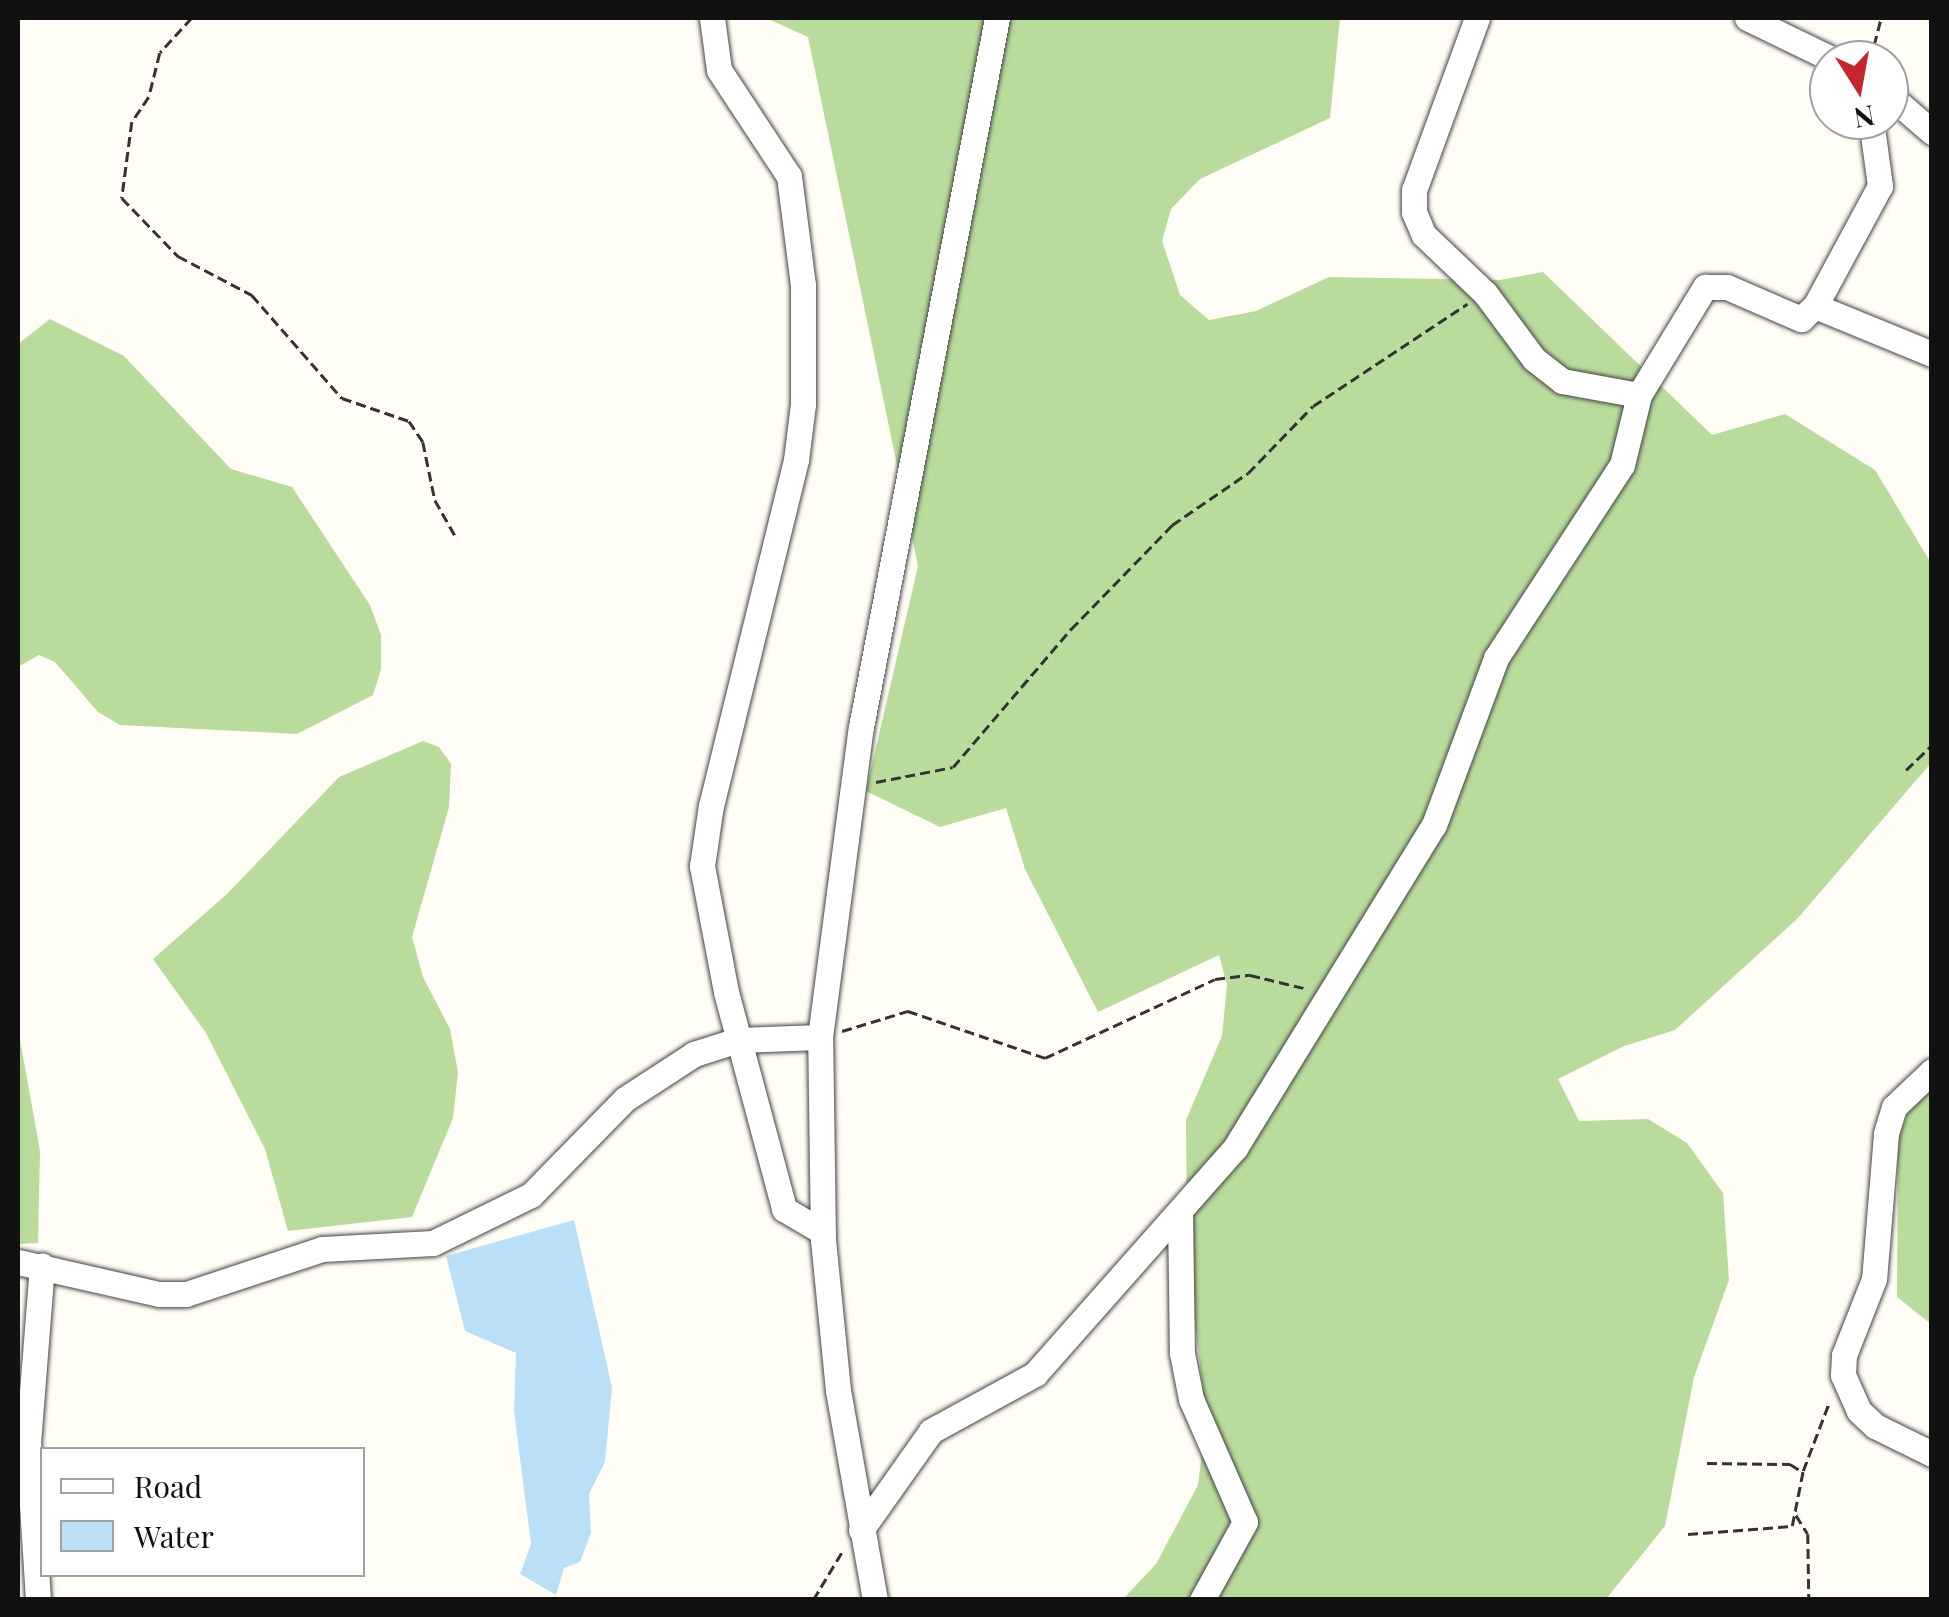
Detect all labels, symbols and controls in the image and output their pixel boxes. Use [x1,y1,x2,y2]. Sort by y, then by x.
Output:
north arrow [1809,40,1909,140]
text: N [1851,98,1878,138]
legend [40,1447,365,1577]
text: Road [134,1466,202,1506]
text: Water [134,1516,214,1556]

